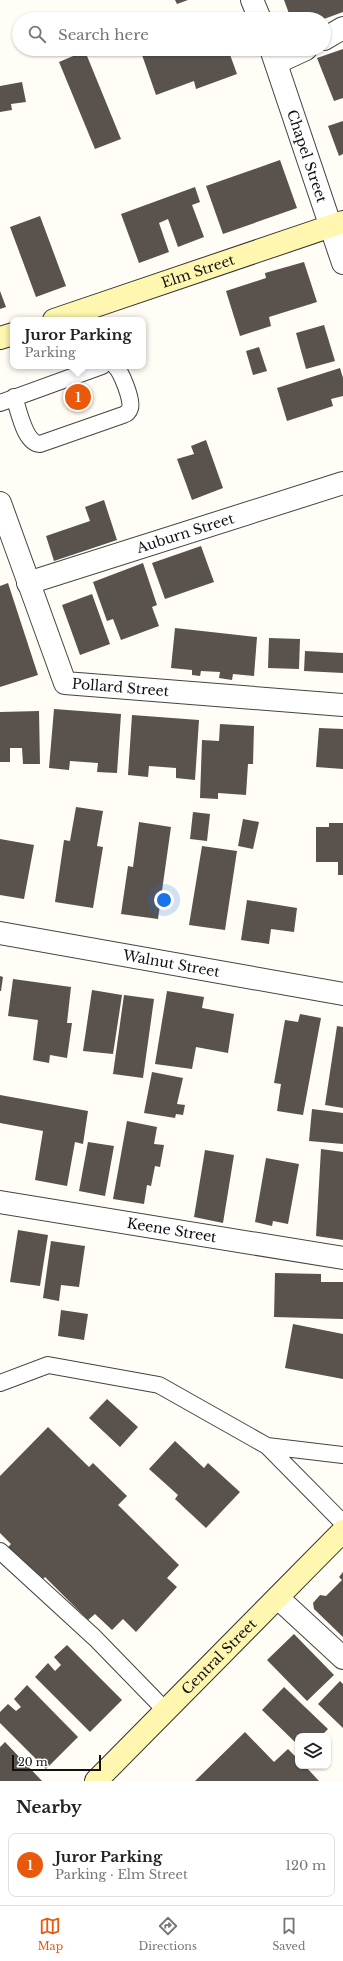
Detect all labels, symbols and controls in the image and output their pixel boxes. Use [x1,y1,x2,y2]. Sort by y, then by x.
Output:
search box [12,12,331,56]
icon: search [26,23,48,45]
text: Search here [58,25,149,44]
street label: Chapel Street [283,107,331,206]
street label: Elm Street [159,250,237,292]
popup [10,317,146,369]
text: Juror Parking [24,325,132,344]
text: Parking [24,344,76,361]
pin: 1 [65,382,91,412]
street label: Auburn Street [133,509,237,557]
street label: Pollard Street [71,675,170,700]
your location [154,890,174,910]
street label: Walnut Street [120,946,222,981]
street label: Keene Street [126,1214,219,1246]
street label: Central Street [178,1614,261,1698]
map controls [295,1733,331,1769]
button: layers [295,1733,331,1769]
scale bar [12,1753,101,1772]
text: 20 m [18,1755,48,1769]
text: Nearby [16,1797,82,1818]
text: Juror Parking [55,1847,162,1866]
text: 1 [27,1857,33,1874]
text: 120 m [285,1857,326,1874]
text: Parking · Elm Street [55,1866,188,1883]
tab: Map [38,1915,63,1953]
tab: Directions [138,1915,197,1953]
tab: Saved [272,1915,305,1953]

